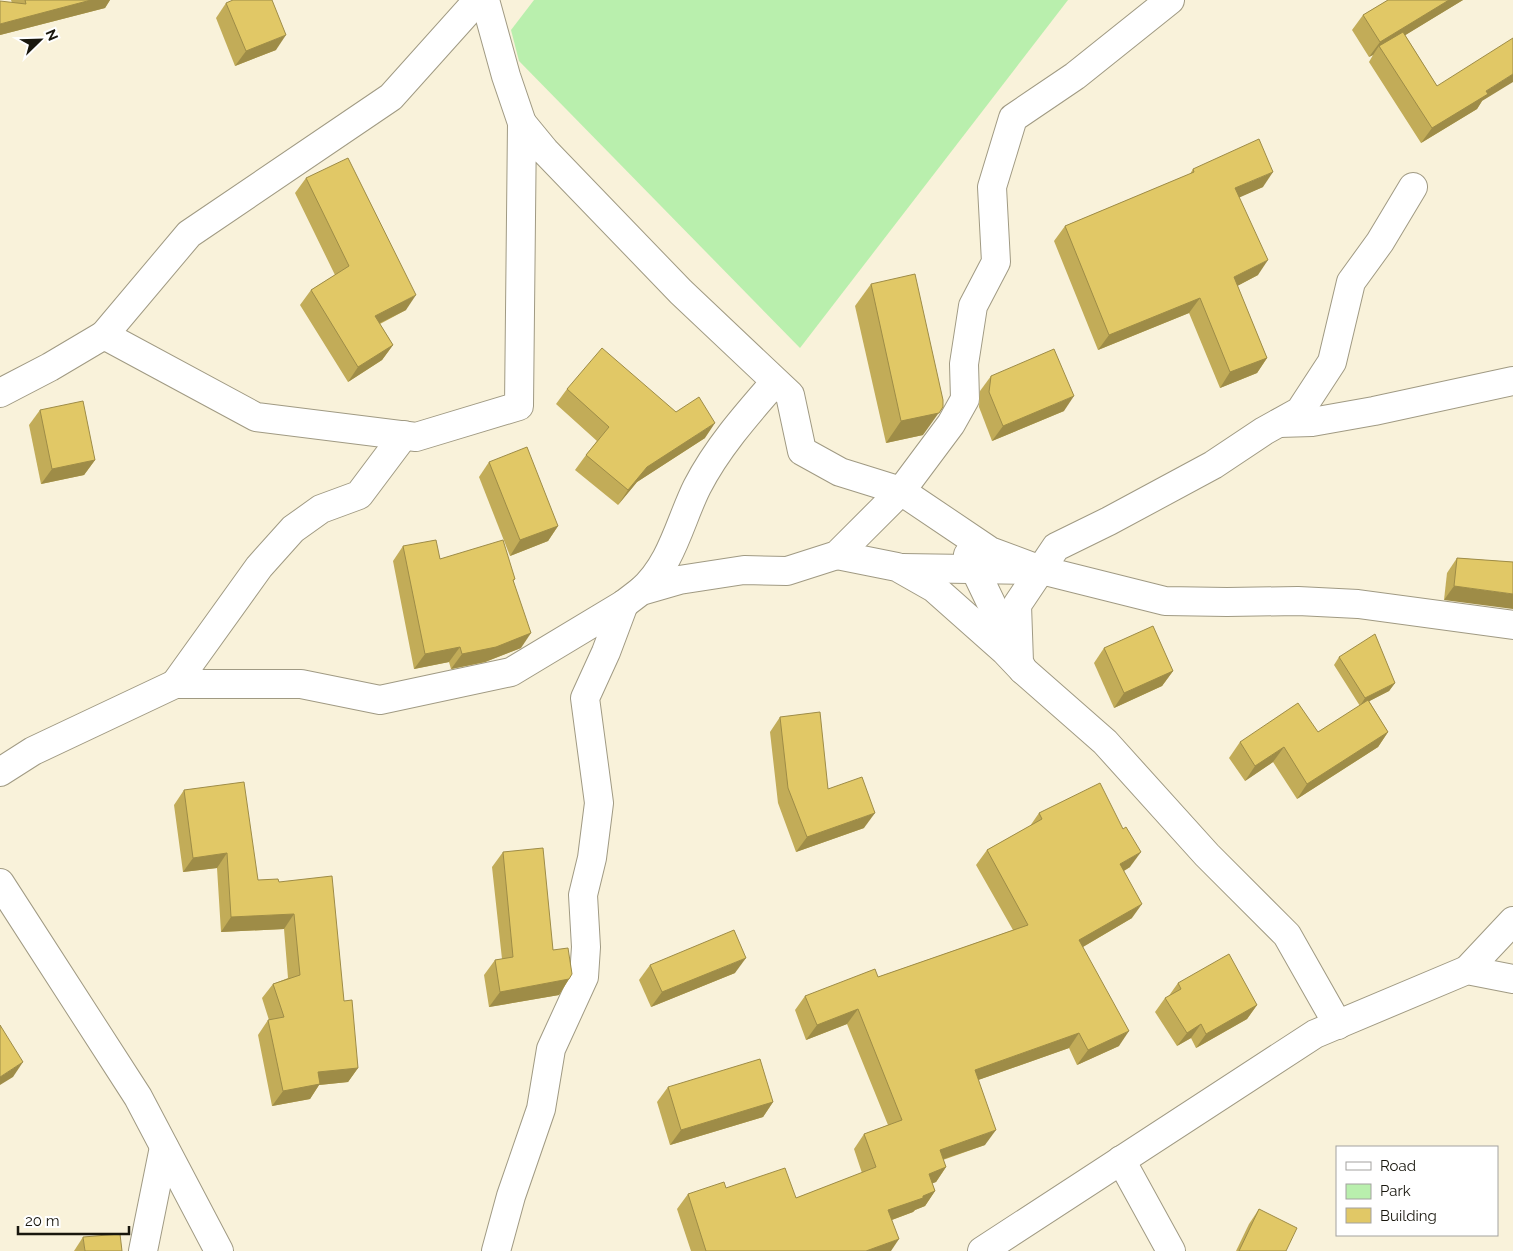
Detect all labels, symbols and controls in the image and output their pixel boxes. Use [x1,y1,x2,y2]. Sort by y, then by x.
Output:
north arrow [15,15,65,65]
text: N [43,27,61,43]
legend [1336,1146,1498,1236]
text: Road [1380,1157,1416,1175]
text: Park [1380,1182,1411,1200]
scale bar [18,1204,129,1236]
text: Building [1380,1207,1437,1225]
text: 20 m [25,1212,60,1230]

